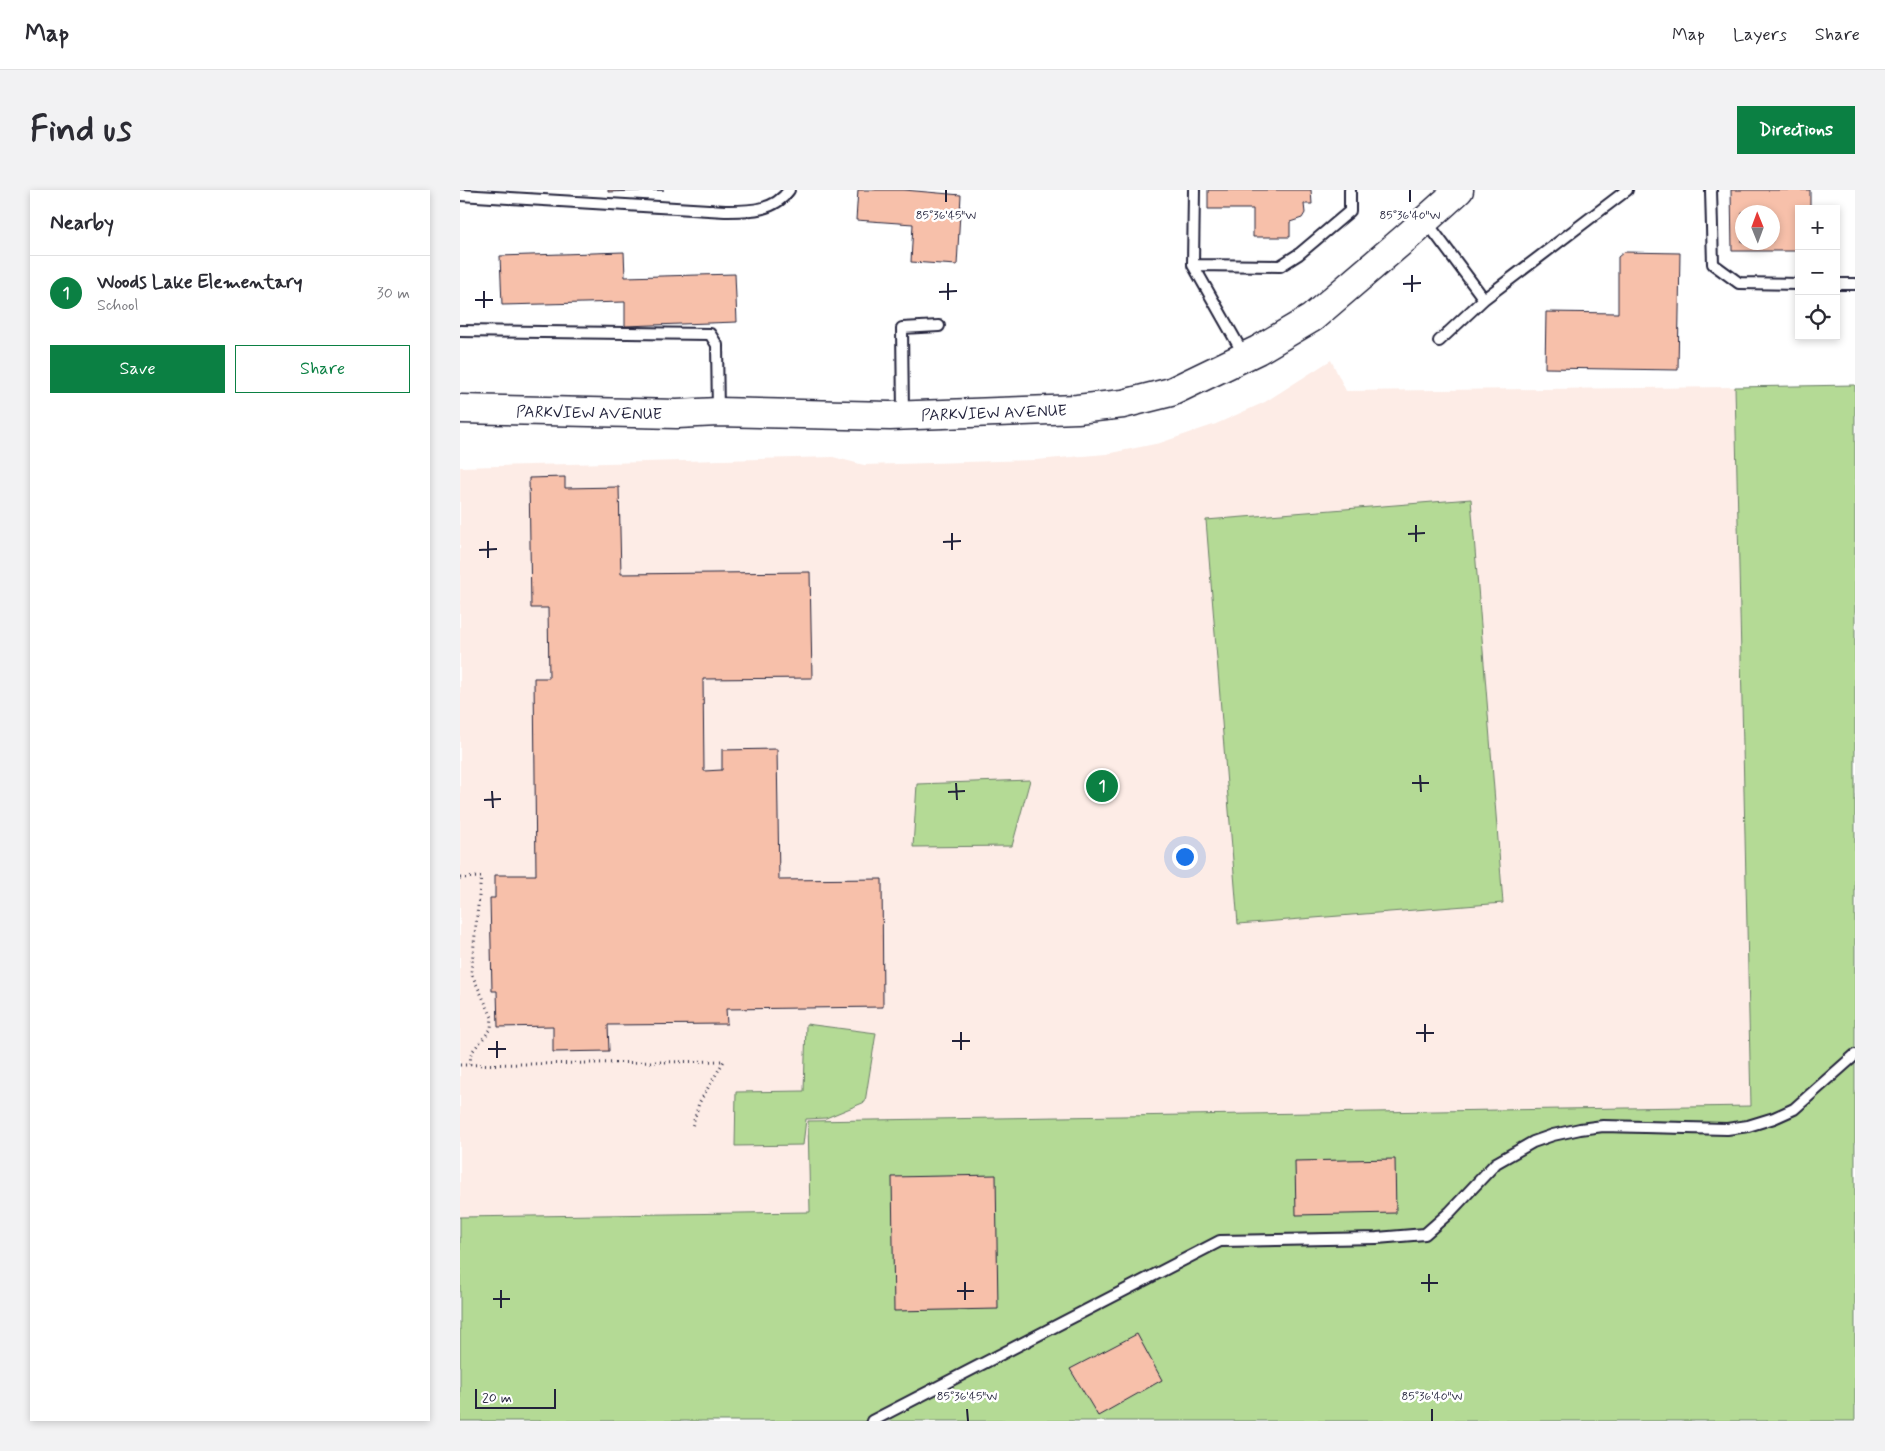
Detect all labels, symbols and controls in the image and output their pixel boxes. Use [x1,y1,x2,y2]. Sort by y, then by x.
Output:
text: Map [25,19,69,50]
text: Map [1672,23,1705,47]
text: Layers [1733,23,1787,47]
text: Share [1815,23,1860,47]
button: Directions [1737,106,1855,154]
text: Find us [30,107,132,153]
north arrow [1735,205,1780,250]
map controls [1795,205,1840,340]
button: + [1795,205,1840,250]
text: 85°36'45"W [916,208,976,224]
text: 85°36'40"W [1380,208,1441,224]
text: Nearby [50,209,114,237]
button: − [1795,250,1840,295]
text: Woods Lake Elementary [97,270,303,295]
text: 1 [62,283,70,304]
text: 30 m [377,283,410,304]
text: School [97,295,138,316]
button: locate [1795,295,1840,340]
button: Save [50,345,225,393]
button: Share [235,345,410,393]
street label: PARKVIEW AVENUE [921,400,1067,427]
street label: PARKVIEW AVENUE [516,402,662,425]
pin: 1 [1086,767,1118,805]
your location [1172,844,1198,870]
scale bar [475,1386,556,1409]
text: 20 m [482,1389,512,1407]
text: 85°36'45"W [937,1389,997,1405]
text: 85°36'40"W [1402,1389,1463,1405]

